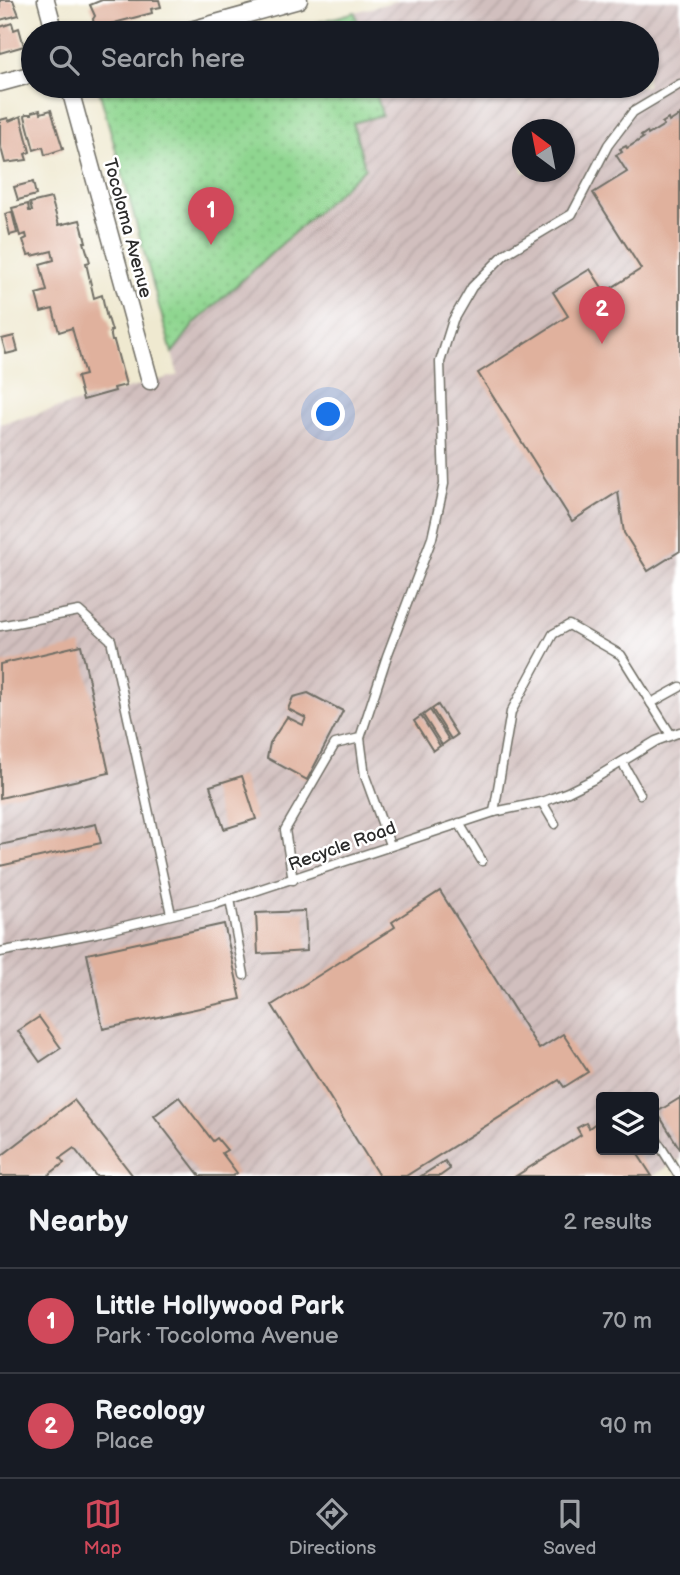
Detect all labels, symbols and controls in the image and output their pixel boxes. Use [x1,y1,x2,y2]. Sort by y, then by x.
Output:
search box [21,21,659,98]
icon: search [45,41,83,79]
text: Search here [101,44,245,75]
north arrow [512,119,575,182]
street label: Tocoloma Avenue [99,156,156,300]
pin: 1 [188,187,234,245]
pin: 2 [579,286,625,344]
your location [311,397,345,431]
street label: Recycle Road [285,817,399,876]
map controls [596,1092,659,1155]
button: layers [596,1092,659,1155]
text: Nearby [28,1204,128,1240]
text: 2 results [563,1208,652,1236]
text: Little Hollywood Park [95,1291,344,1322]
text: 1 [46,1307,56,1335]
text: 70 m [602,1307,652,1335]
text: Park · Tocoloma Avenue [95,1322,339,1350]
text: Recology [95,1396,205,1427]
text: 2 [44,1412,58,1440]
text: 90 m [600,1412,652,1440]
text: Place [95,1427,153,1455]
tab: Map [84,1495,122,1560]
tab: Directions [289,1495,376,1560]
tab: Saved [543,1495,596,1560]

